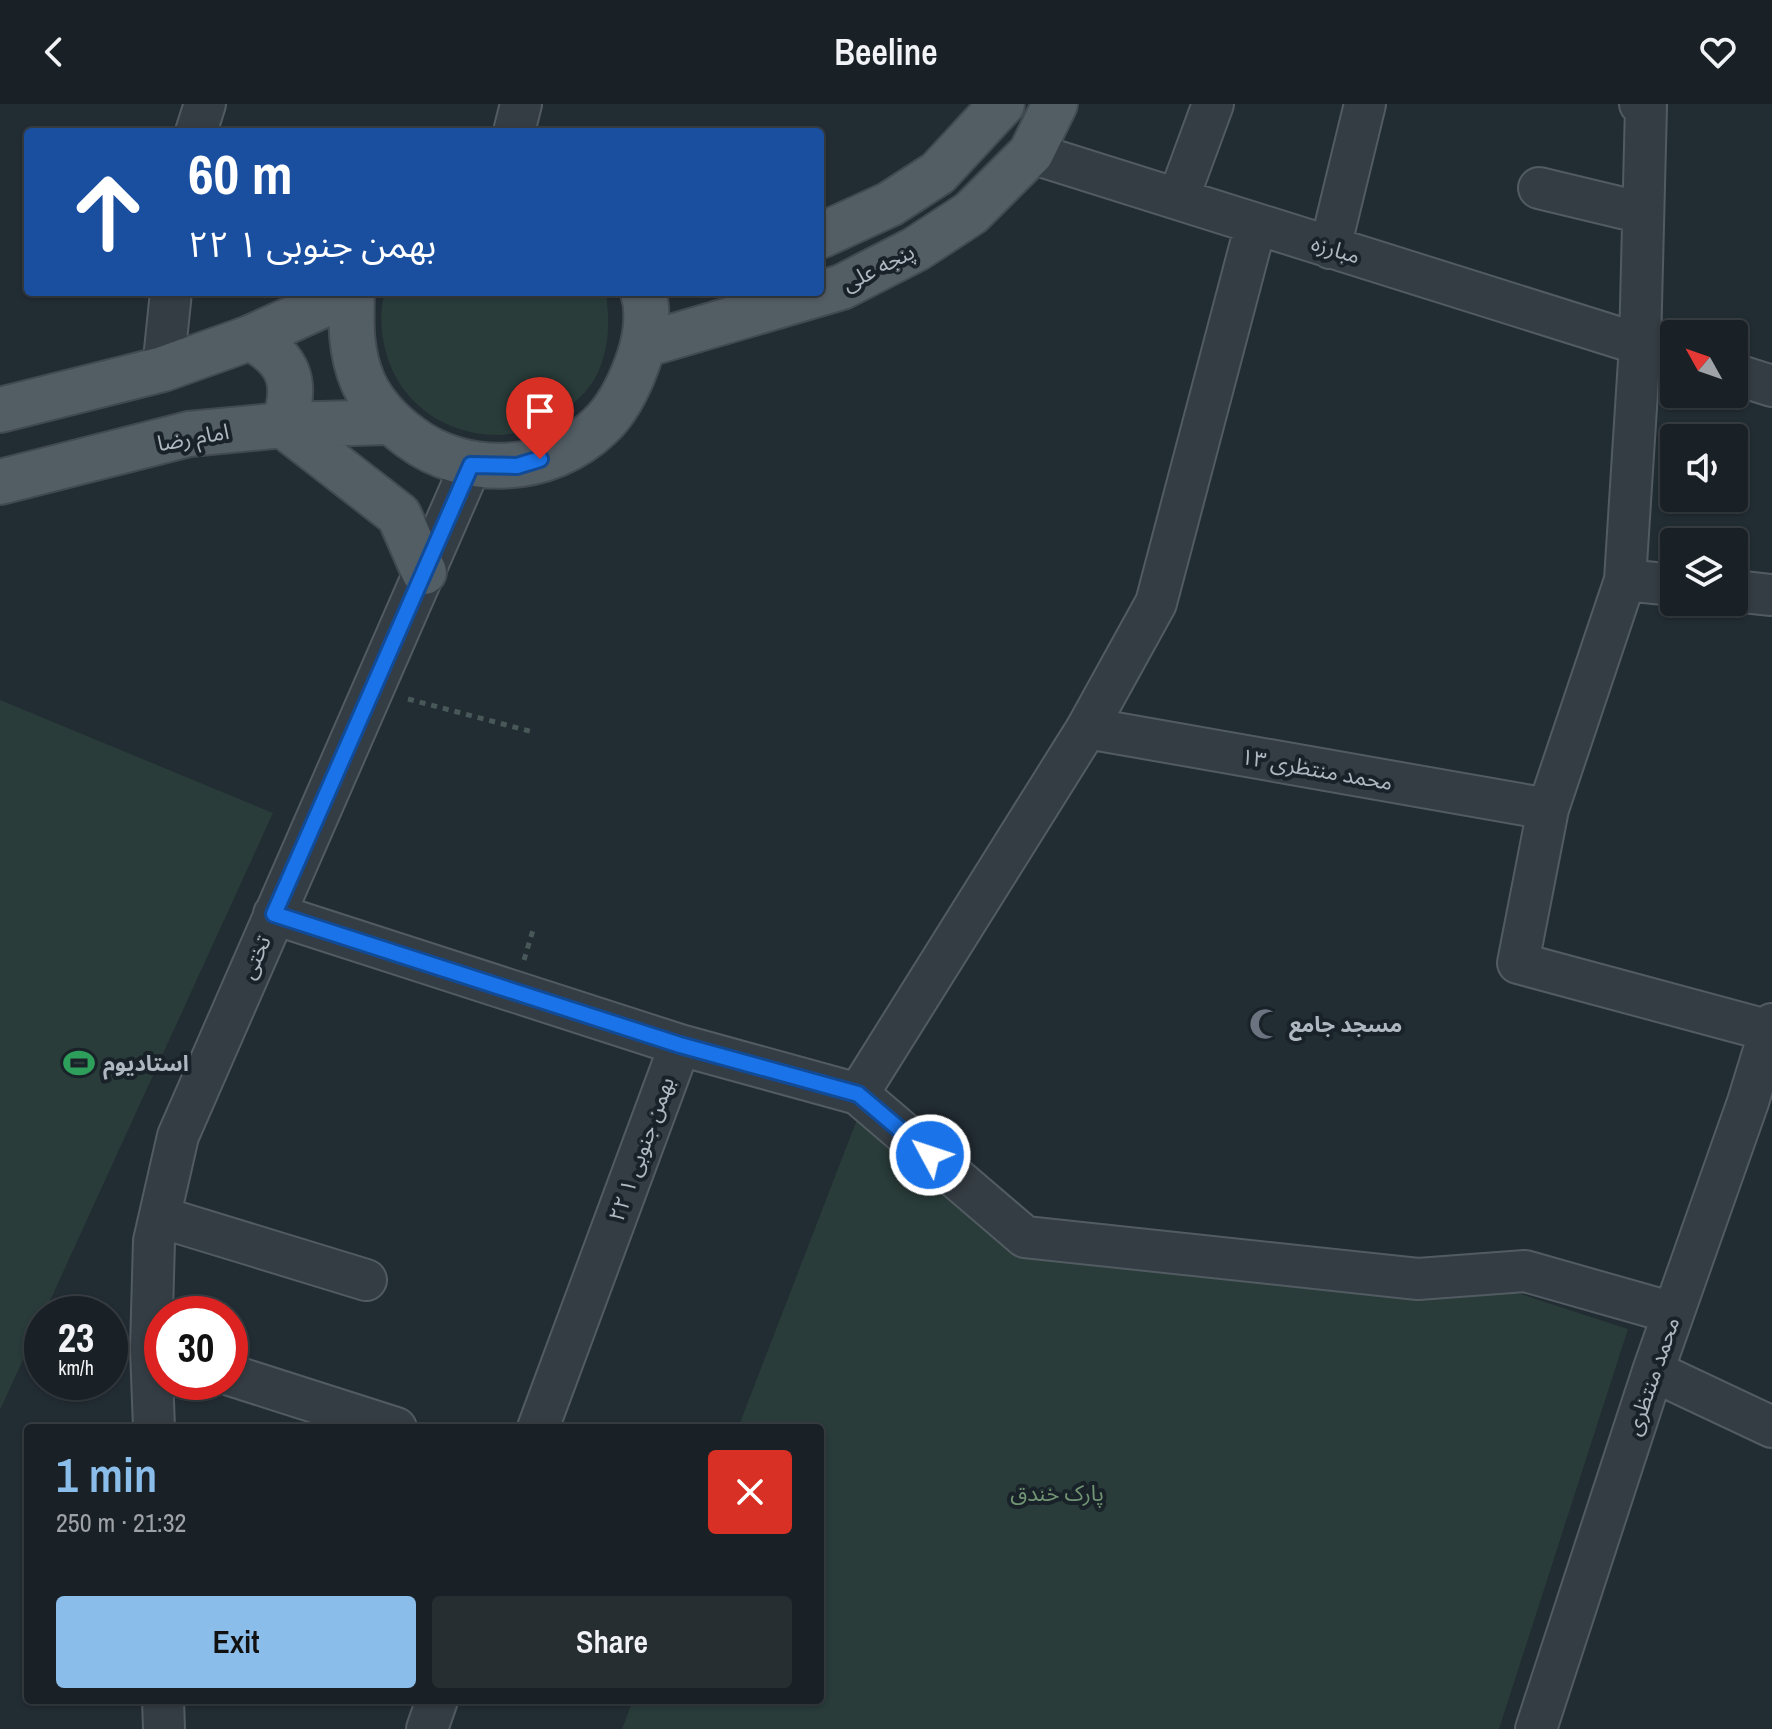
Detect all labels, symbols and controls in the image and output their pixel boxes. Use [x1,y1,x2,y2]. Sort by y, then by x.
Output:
text: Beeline [834,28,938,76]
icon: back [32,30,76,74]
icon: heart [1696,30,1740,74]
text: 60 m [188,136,293,211]
icon: ahead [56,160,160,264]
text: ۲۲ بهمن جنوبی ۱ [188,220,436,268]
street label: مبارزه [1308,227,1364,271]
street label: پنجه علی [837,236,920,298]
north arrow [1660,320,1748,408]
map controls [1660,320,1748,616]
pin [506,377,574,459]
icon: arrive [518,389,562,433]
street label: امام رضا [155,416,232,460]
button: sound [1660,424,1748,512]
button: layers [1660,528,1748,616]
street label: محمد منتظری ۱۳ [1239,741,1395,797]
street label: تختی [232,930,278,984]
mosque icon: مسجد جامع [1248,1007,1282,1041]
place label: مسجد جامع [1289,1009,1402,1041]
sports icon: استادیوم [62,1046,96,1080]
place label: استادیوم [103,1048,189,1080]
street label: ۲۲ بهمن جنوبی ۱ [601,1073,681,1225]
position arrow [888,1113,972,1197]
speed limit sign: 30 [144,1296,248,1400]
text: 23 [58,1311,94,1364]
street label: محمد منتظری [1618,1313,1686,1439]
text: km/h [58,1354,94,1381]
text: 1 min [56,1442,157,1507]
button: close [708,1450,792,1534]
park label: پارک خندق [1010,1478,1104,1508]
text: 250 m · 21:32 [56,1505,186,1540]
button: Exit [56,1596,416,1688]
button: Share [432,1596,792,1688]

